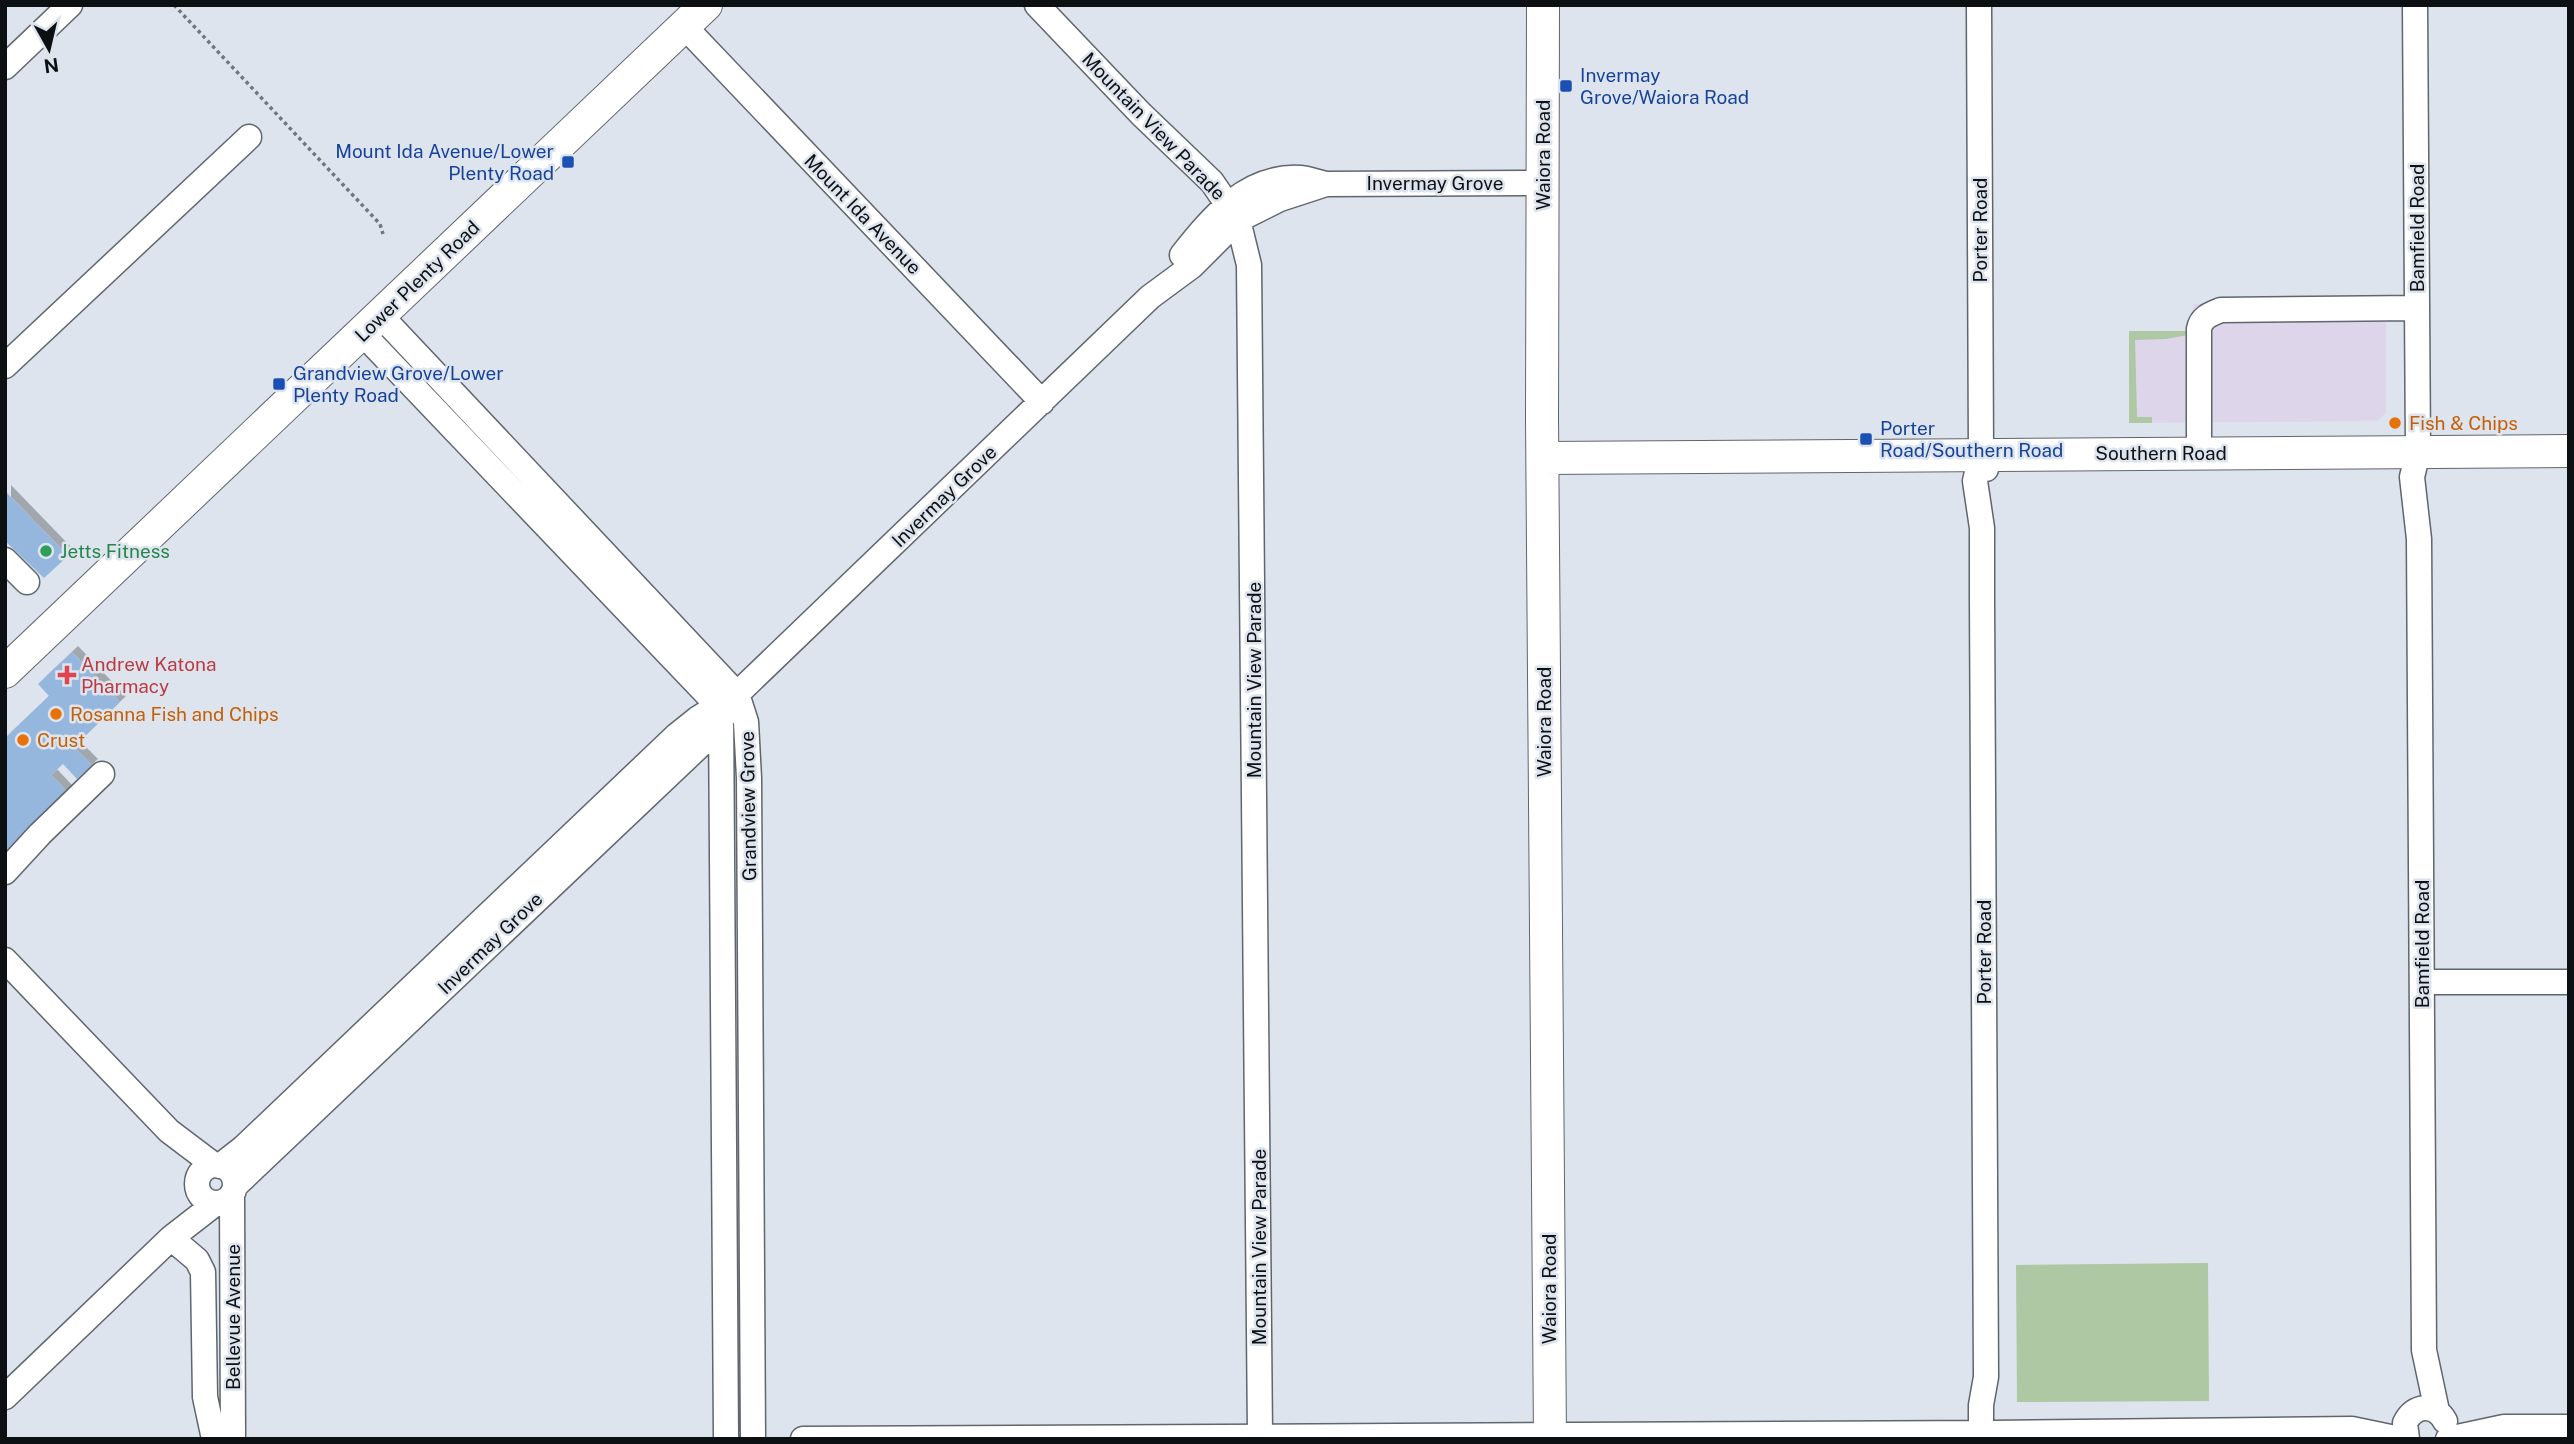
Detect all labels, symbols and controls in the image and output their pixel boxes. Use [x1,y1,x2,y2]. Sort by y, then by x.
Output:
north arrow [14,14,84,84]
street label: Mountain View Parade [1078,48,1230,204]
text: N [42,54,60,78]
place label: Invermay Grove/Waiora Road [1580,64,1749,108]
marker: Invermay Grove/Waiora Road [1558,78,1574,94]
street label: Waiora Road [1532,100,1554,210]
place label: Mount Ida Avenue/Lower Plenty Road [335,140,554,184]
street label: Mount Ida Avenue [800,149,926,279]
marker: Mount Ida Avenue/Lower Plenty Road [560,154,576,170]
street label: Bamfield Road [2406,164,2428,292]
street label: Invermay Grove [1367,172,1503,194]
street label: Porter Road [1969,178,1991,282]
street label: Lower Plenty Road [350,216,484,346]
place label: Grandview Grove/Lower Plenty Road [293,362,504,406]
marker: Grandview Grove/Lower Plenty Road [271,376,287,392]
place label: Fish & Chips [2409,412,2518,434]
marker: Fish & Chips [2387,415,2403,431]
place label: Porter Road/Southern Road [1880,417,2063,461]
marker: Porter Road/Southern Road [1858,431,1874,447]
street label: Invermay Grove [887,441,1001,551]
street label: Southern Road [2095,442,2227,464]
place label: Jetts Fitness [60,540,170,562]
marker: Jetts Fitness [38,543,54,559]
street label: Mountain View Parade [1243,582,1265,778]
place label: Andrew Katona Pharmacy [81,653,216,697]
marker: Andrew Katona Pharmacy [59,667,75,683]
street label: Waiora Road [1533,667,1555,777]
place label: Rosanna Fish and Chips [70,703,279,725]
marker: Rosanna Fish and Chips [48,706,64,722]
place label: Crust [37,729,85,751]
street label: Grandview Grove [736,731,760,881]
marker: Crust [15,732,31,748]
street label: Bamfield Road [2411,880,2433,1008]
street label: Invermay Grove [433,888,547,998]
street label: Porter Road [1973,900,1995,1004]
street label: Mountain View Parade [1248,1149,1270,1345]
street label: Waiora Road [1538,1234,1560,1344]
street label: Bellevue Avenue [222,1244,244,1390]

